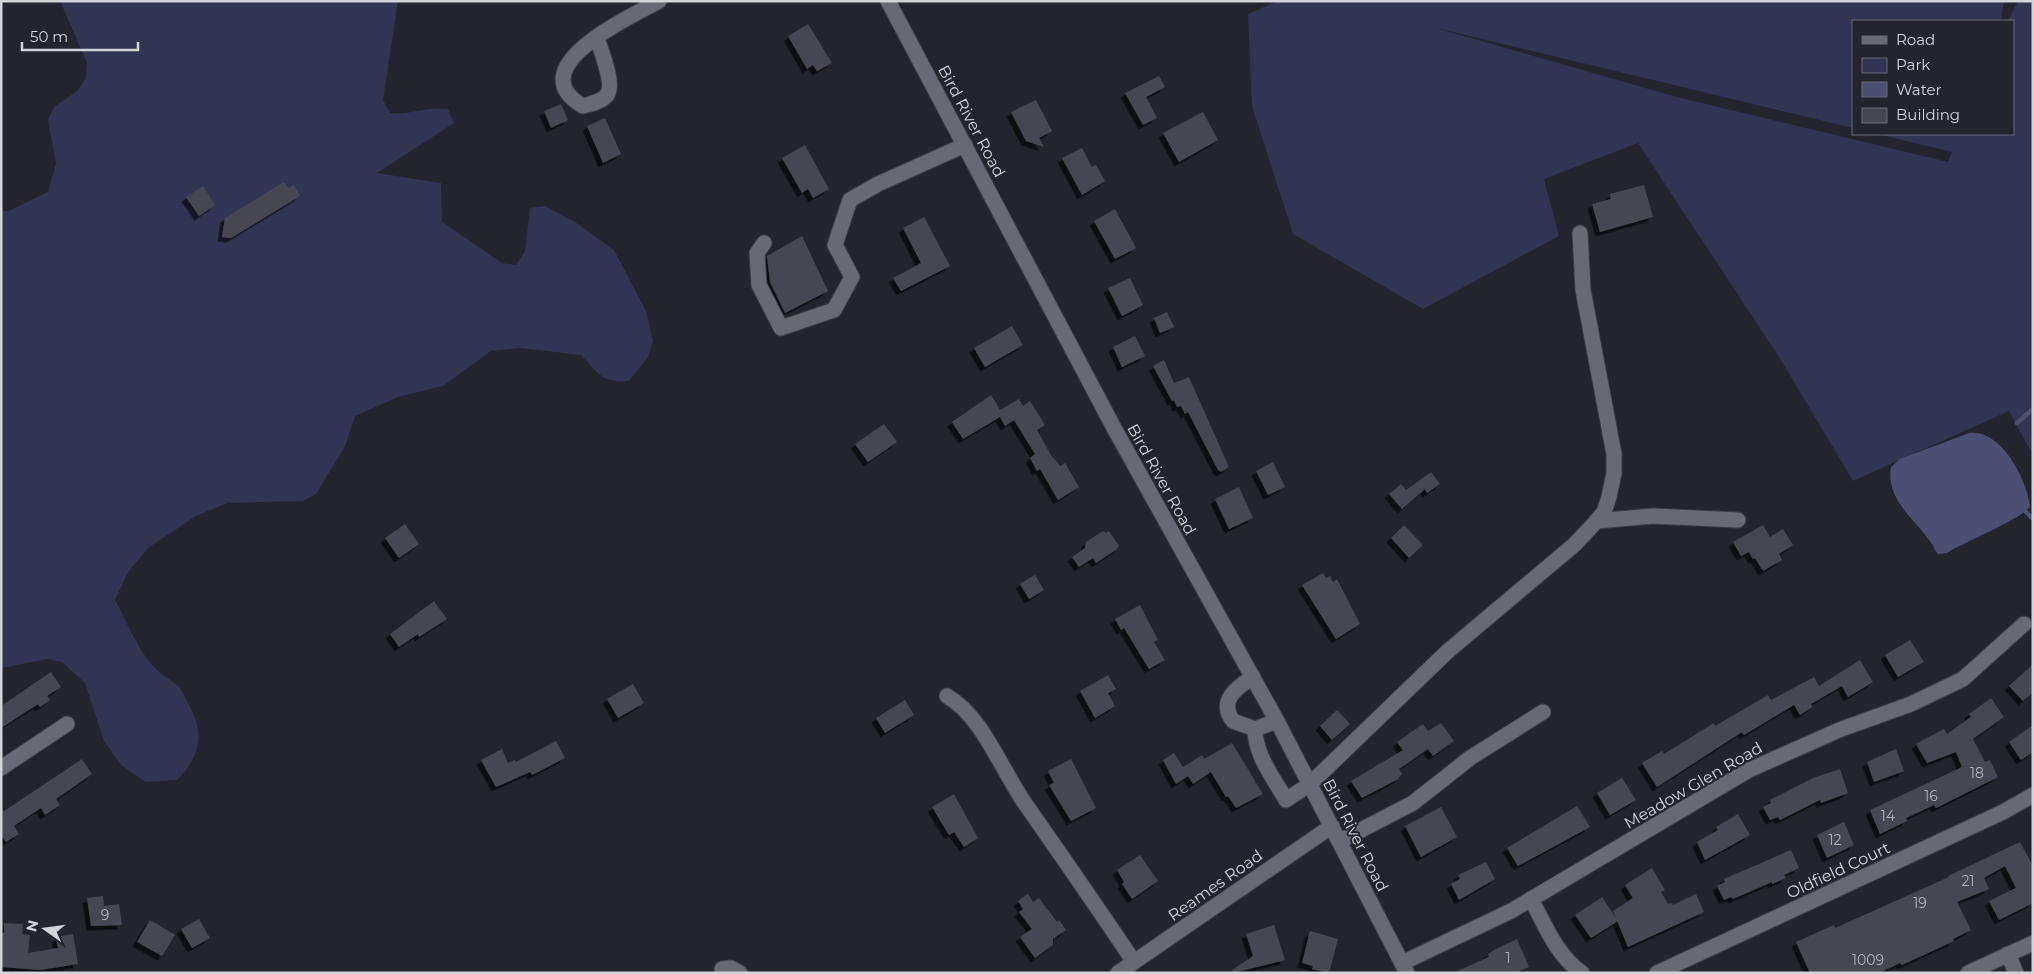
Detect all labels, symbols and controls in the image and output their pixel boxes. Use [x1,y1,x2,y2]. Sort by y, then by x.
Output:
scale bar [22,20,139,52]
legend [1852,20,2014,135]
text: 50 m [30,27,68,46]
text: Road [1896,30,1935,49]
text: Park [1896,55,1930,74]
street label: Bird River Road [934,62,1009,180]
text: Water [1896,80,1942,99]
text: Building [1896,105,1960,124]
street label: Bird River Road [1123,420,1200,538]
street label: Meadow Glen Road [1621,738,1766,833]
house number: 18 [1970,764,1984,782]
street label: Bird River Road [1319,776,1392,895]
house number: 16 [1924,787,1938,805]
house number: 14 [1881,807,1896,825]
house number: 12 [1828,831,1842,849]
street label: Oldfield Court [1783,838,1893,903]
street label: Reames Road [1164,846,1266,925]
house number: 21 [1961,872,1975,890]
house number: 19 [1913,894,1927,912]
north arrow [20,904,70,954]
house number: 9 [101,906,109,924]
text: N [22,918,42,934]
house number: 1 [1505,949,1511,967]
house number: 1009 [1852,951,1884,969]

